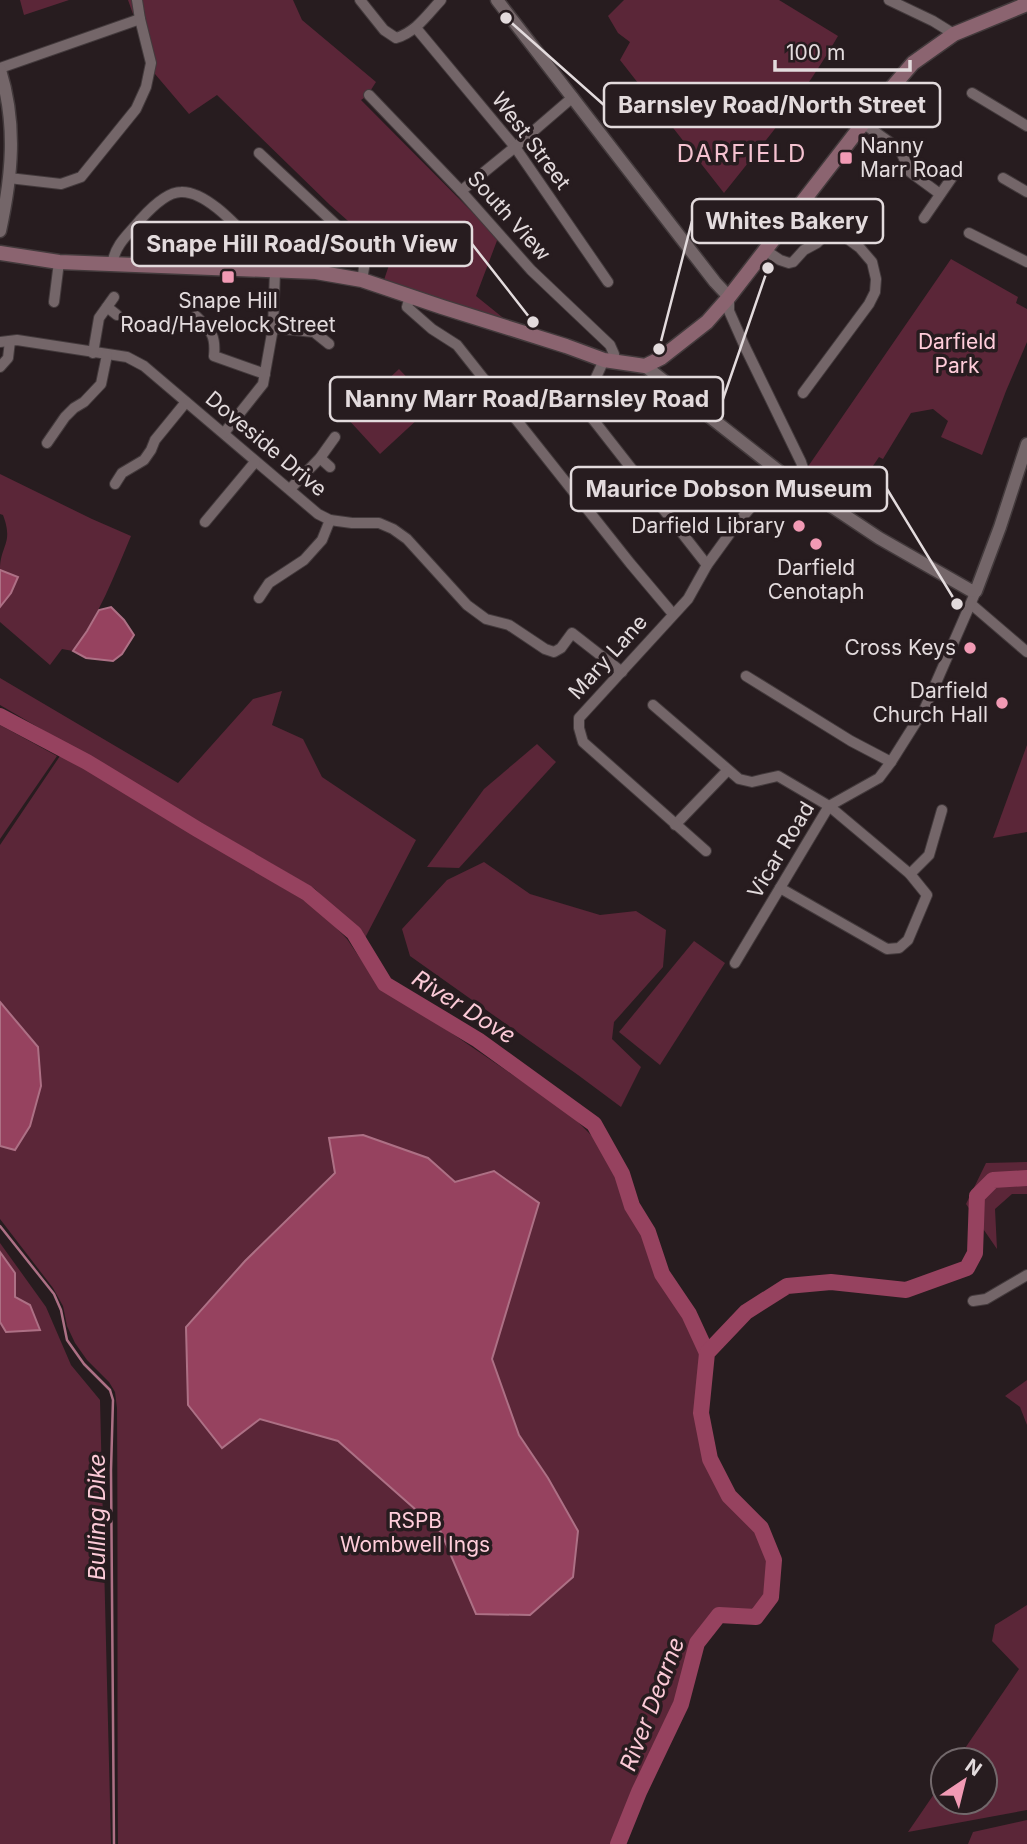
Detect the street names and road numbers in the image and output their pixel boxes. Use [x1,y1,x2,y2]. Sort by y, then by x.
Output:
street label: West Street [487,87,576,194]
street label: South View [463,166,556,266]
street label: Doveside Drive [201,386,332,501]
street label: Mary Lane [563,609,652,704]
street label: Vicar Road [742,797,819,902]

